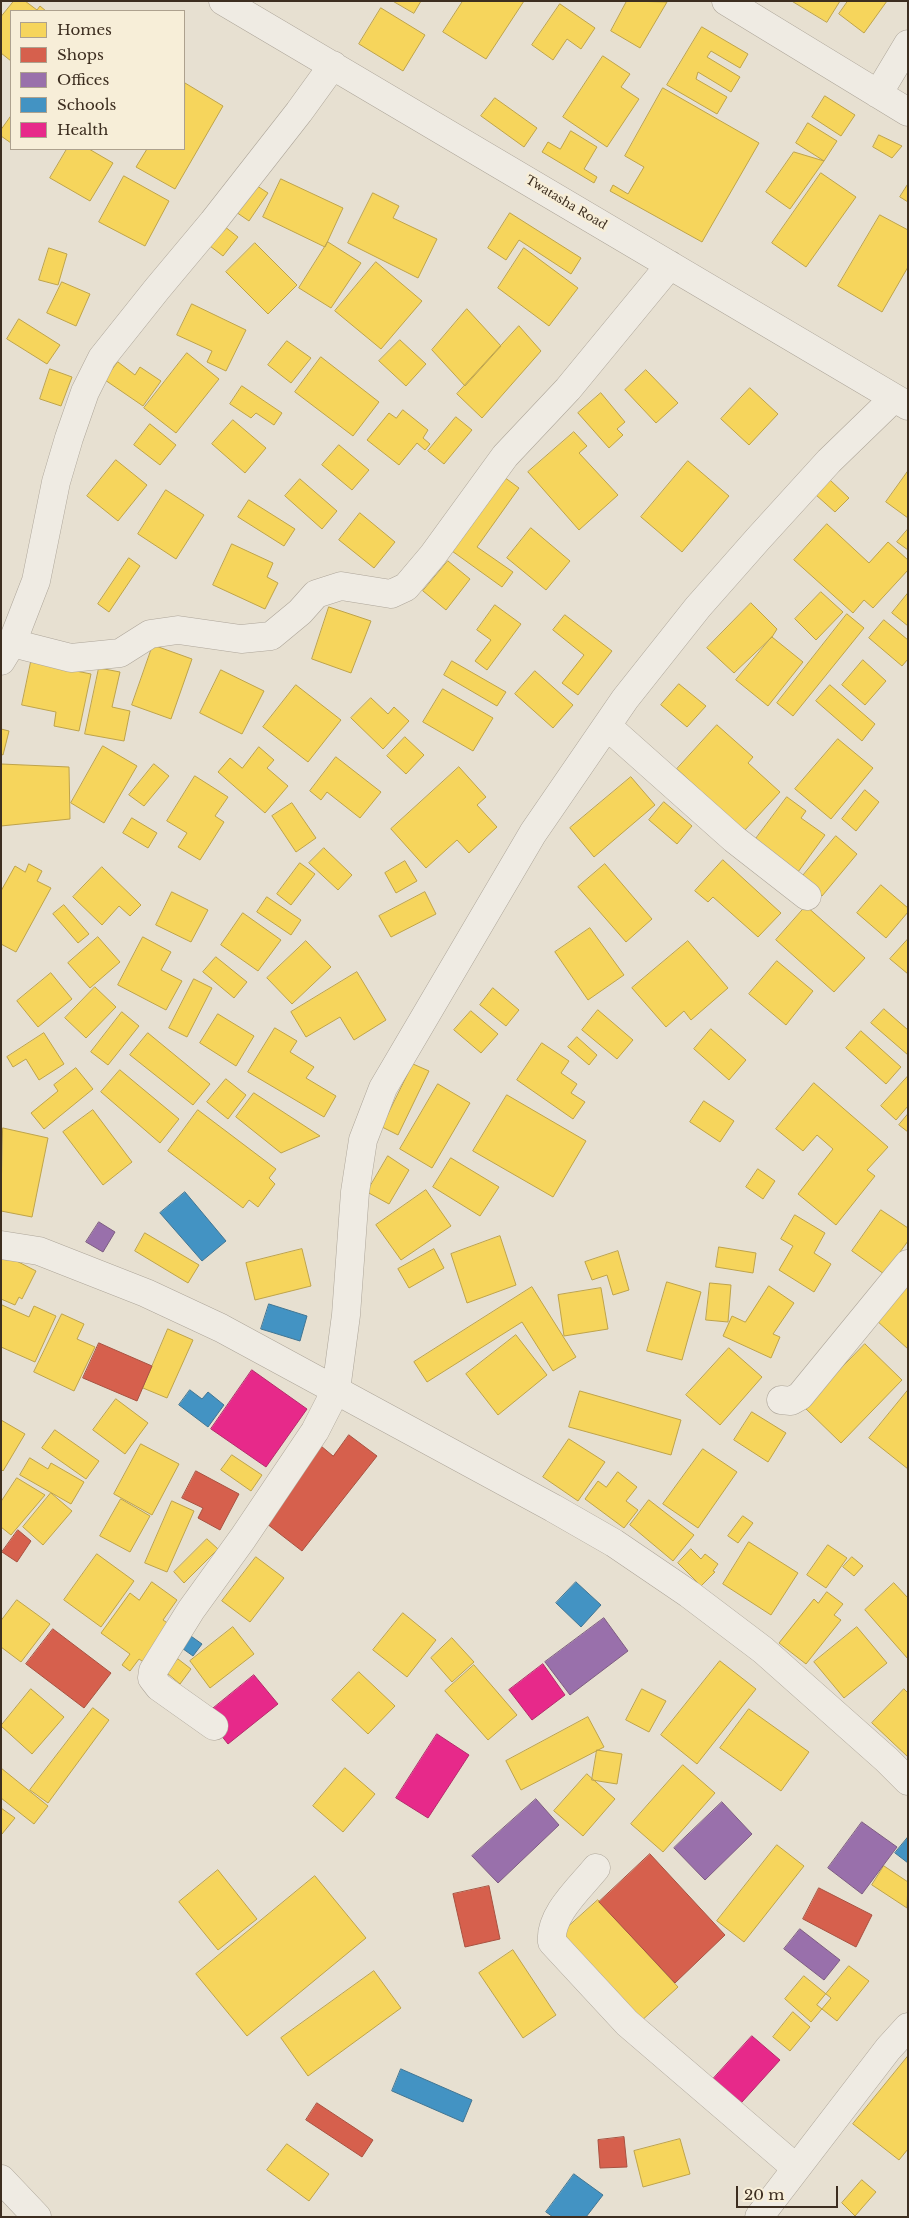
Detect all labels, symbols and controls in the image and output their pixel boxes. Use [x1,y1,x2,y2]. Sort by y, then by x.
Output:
legend [10,10,185,150]
text: Homes [57,20,112,39]
text: Shops [57,45,104,64]
text: Offices [57,70,109,89]
text: Schools [57,95,116,114]
text: Health [57,120,108,139]
street label: Twatasha Road [523,173,609,233]
scale bar [739,2176,842,2208]
text: 20 m [744,2185,784,2204]

